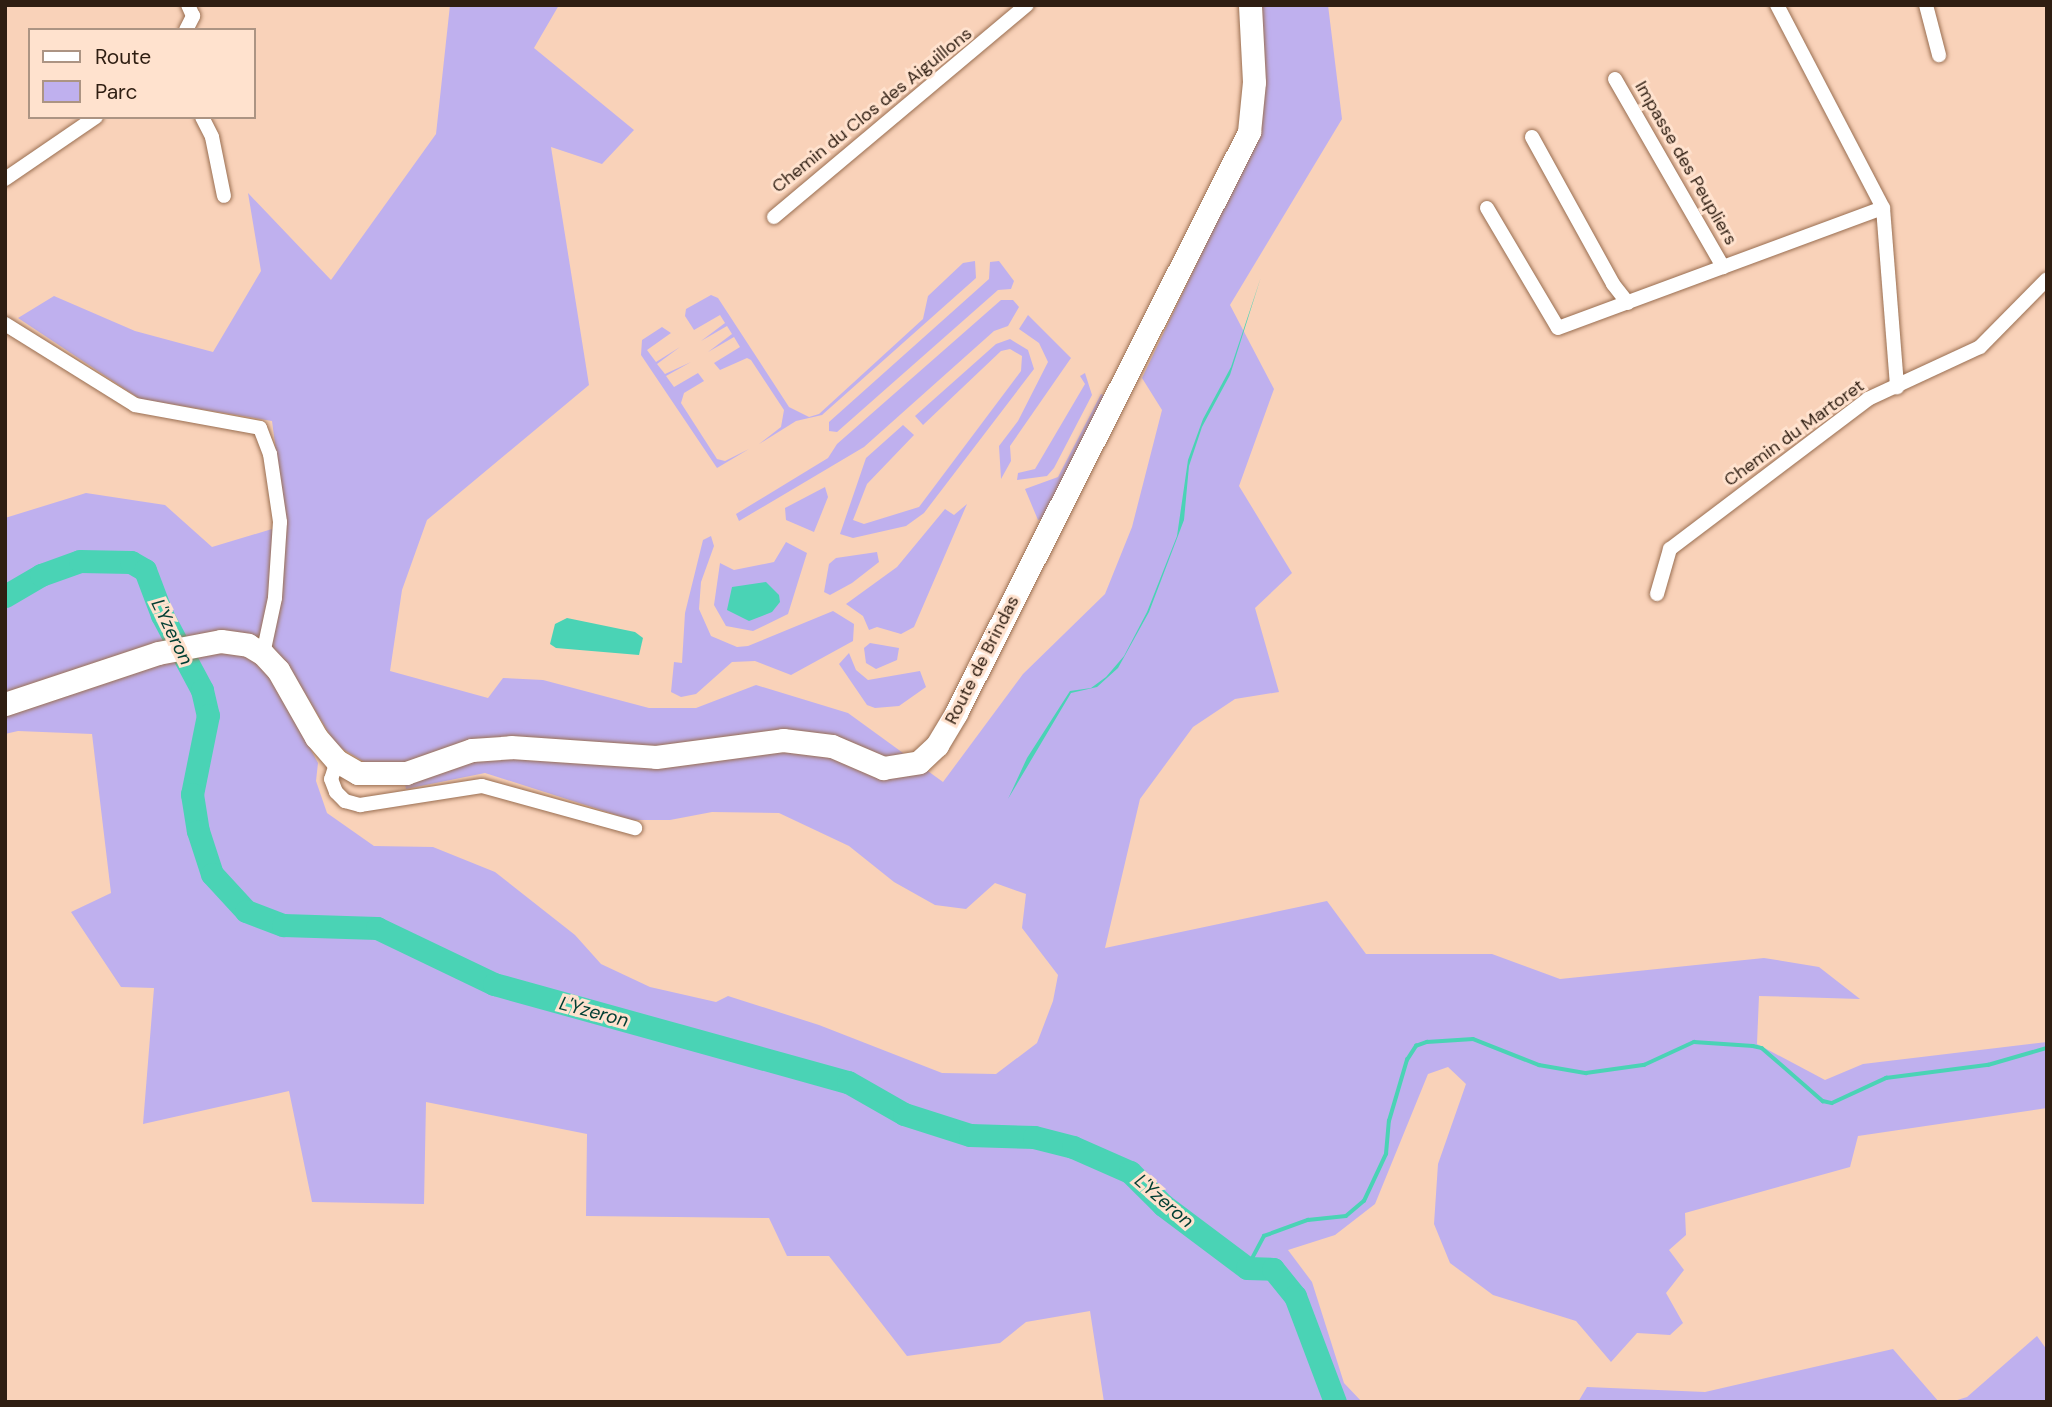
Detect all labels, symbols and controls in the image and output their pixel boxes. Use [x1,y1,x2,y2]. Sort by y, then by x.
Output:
street label: Chemin du Clos des Aiguillons [768,23,976,197]
legend [28,28,256,119]
text: Route [95,43,151,71]
street label: Impasse des Peupliers [1630,77,1742,249]
text: Parc [95,78,138,106]
street label: Chemin du Martoret [1720,375,1868,491]
street label: Route de Brindas [940,592,1024,728]
water label: L'Yzeron [146,595,198,669]
water label: L'Yzeron [557,992,631,1032]
water label: L'Yzeron [1130,1169,1198,1233]

